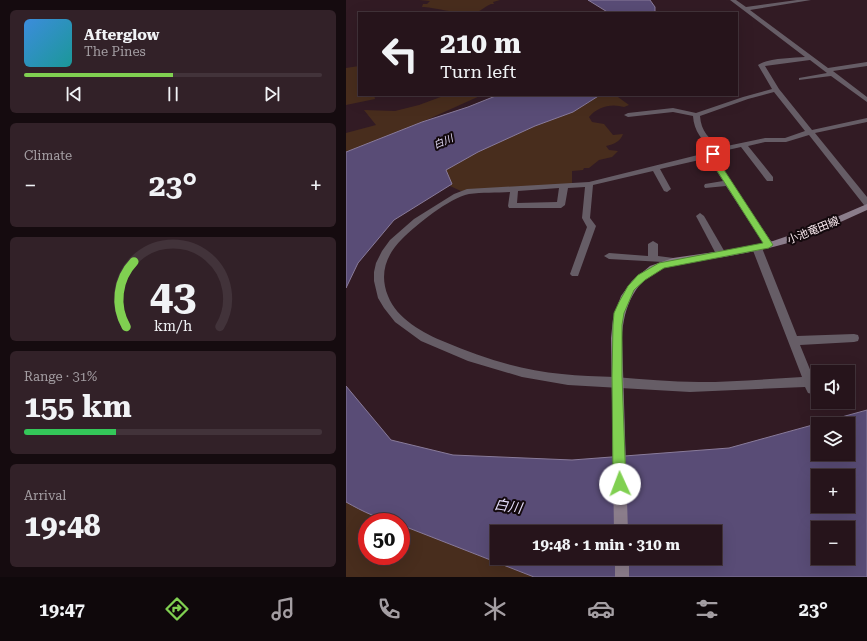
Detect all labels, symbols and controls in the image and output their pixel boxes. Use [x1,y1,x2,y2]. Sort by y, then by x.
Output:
text: Afterglow [84,26,159,44]
text: 210 m [440,27,521,60]
icon: left [374,28,426,80]
text: The Pines [84,44,146,59]
text: Turn left [440,61,516,82]
icon: previous [63,83,85,105]
icon: pause [162,83,184,105]
icon: next [261,83,283,105]
water label: 白川 [432,132,455,151]
pin [696,137,730,171]
icon: arrive [702,143,724,165]
text: Climate [24,148,72,163]
text: 23° [149,168,197,203]
text: − [24,173,36,198]
text: + [310,173,322,198]
street label: 小池竜田線 [785,214,841,247]
text: 43 [150,270,196,319]
text: km/h [154,317,192,333]
map controls [811,365,855,565]
button: sound [811,365,855,409]
text: Range · 31% [24,369,97,384]
text: 155 km [24,389,132,424]
button: layers [811,417,855,461]
position arrow [599,463,641,505]
button: + [811,469,855,513]
text: Arrival [24,488,66,503]
water label: 白川 [493,496,525,516]
text: 19:48 [24,508,101,543]
speed limit sign: 50 [358,513,410,565]
button: − [811,521,855,565]
text: 19:48 · 1 min · 310 m [532,536,680,554]
icon: directions [163,595,191,623]
icon: music [269,595,297,623]
icon: phone [375,595,403,623]
icon: climate [481,595,509,623]
icon: car [587,595,615,623]
icon: filters [693,595,721,623]
text: 19:47 [39,599,85,620]
text: 23° [799,599,828,620]

